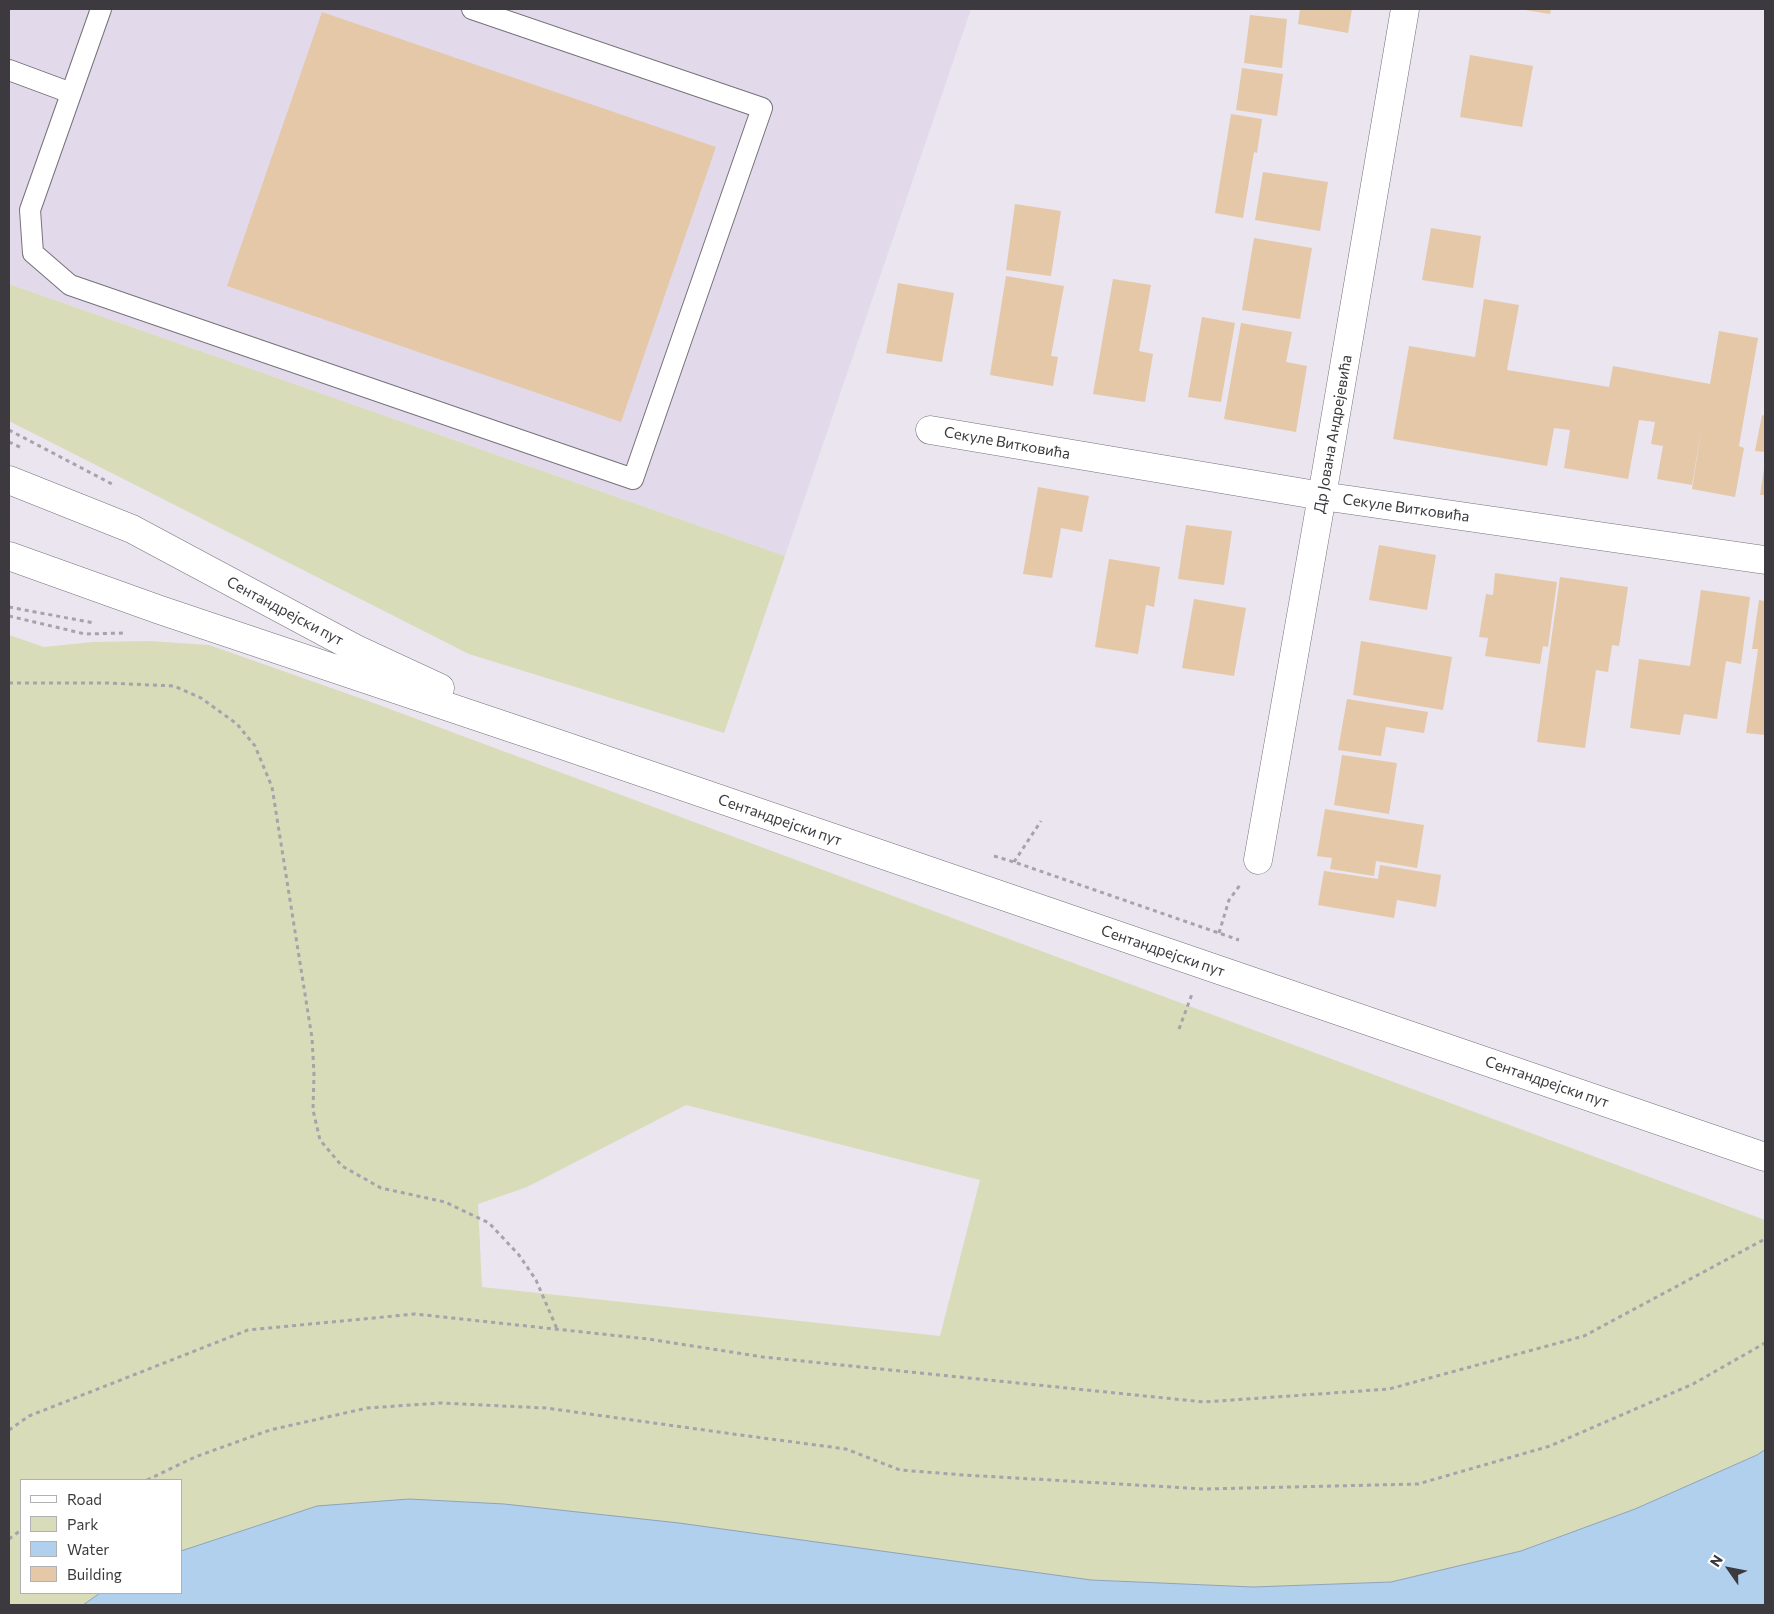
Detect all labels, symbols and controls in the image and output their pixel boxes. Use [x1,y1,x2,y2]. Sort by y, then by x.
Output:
street label: Др Јована Андрејевића [1310,353,1356,515]
street label: Секуле Витковића [942,423,1072,463]
street label: Секуле Витковића [1341,490,1471,526]
street label: Сентандрејски пут [224,573,346,649]
street label: Сентандрејски пут [716,790,844,850]
street label: Сентандрејски пут [1099,921,1227,981]
street label: Сентандрејски пут [1483,1052,1611,1112]
legend [20,1479,182,1594]
text: Road [67,1490,102,1508]
text: Park [67,1515,98,1533]
text: Water [67,1540,109,1558]
north arrow [1704,1544,1754,1594]
text: N [1706,1552,1726,1570]
text: Building [67,1565,122,1583]

